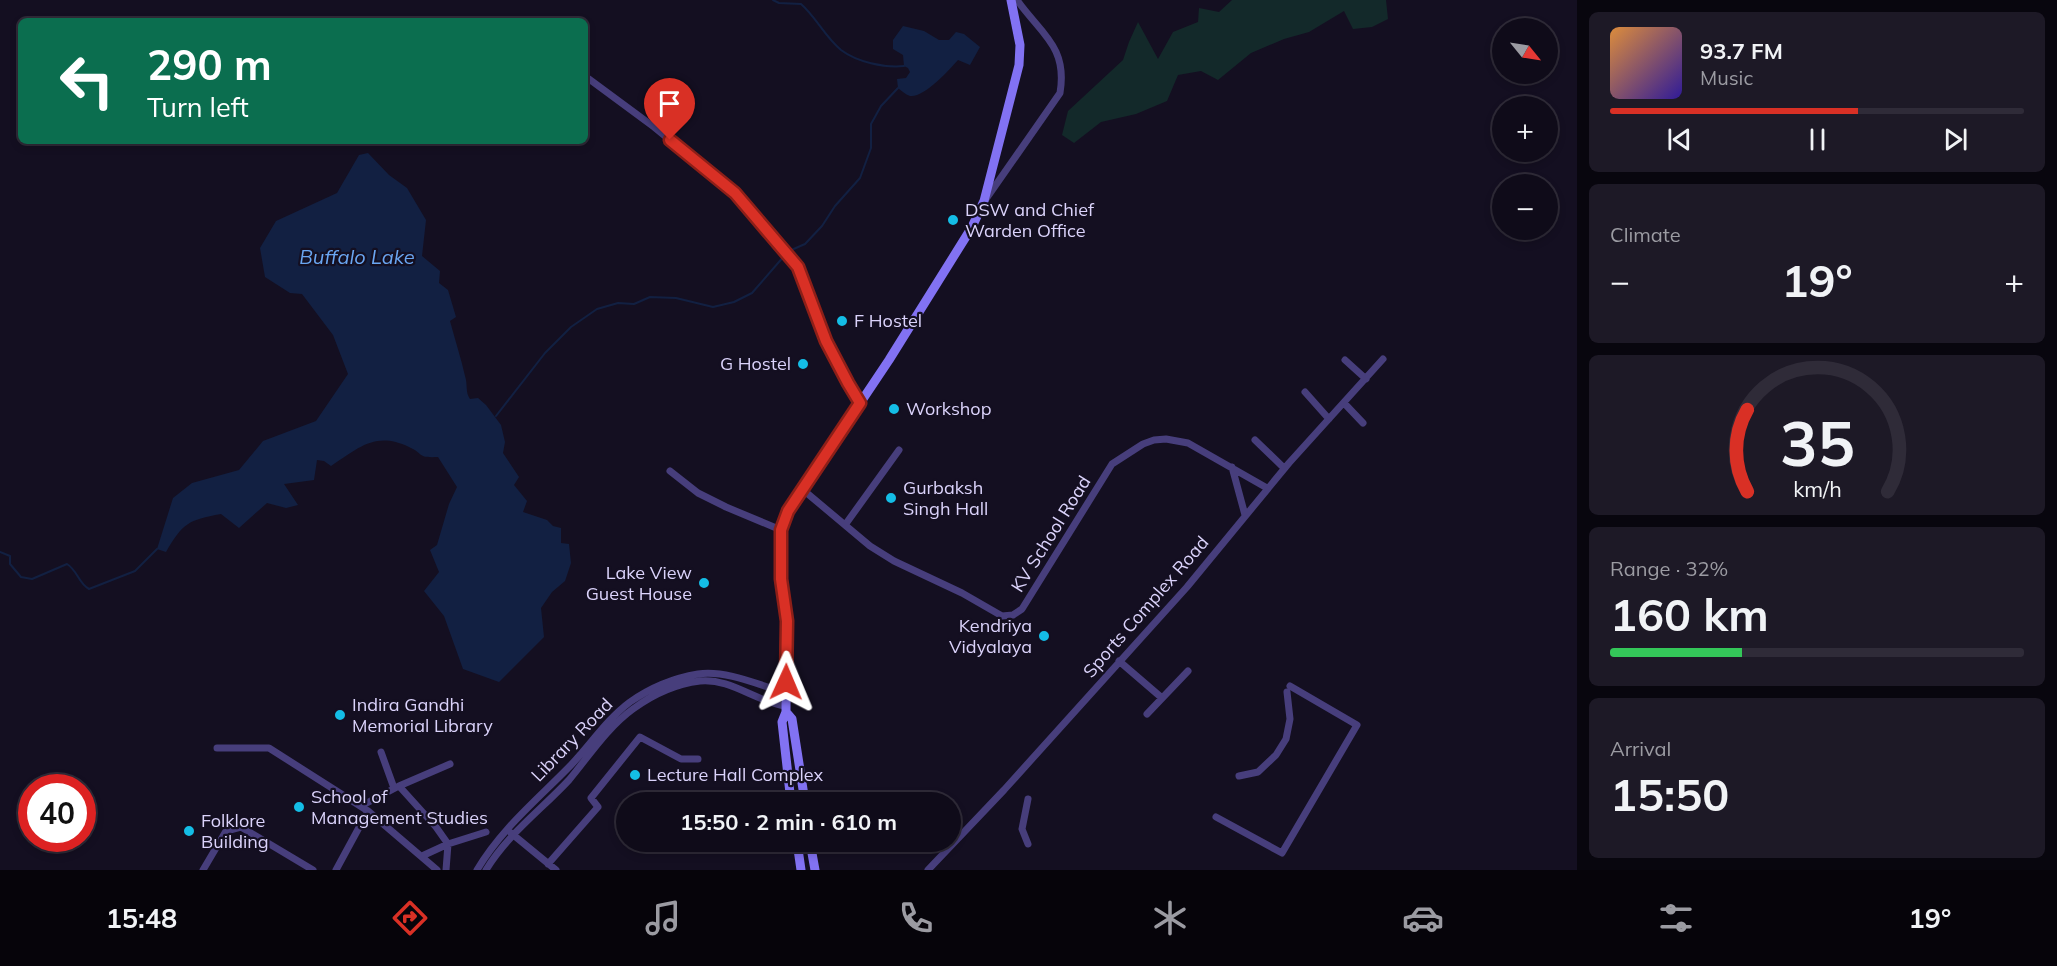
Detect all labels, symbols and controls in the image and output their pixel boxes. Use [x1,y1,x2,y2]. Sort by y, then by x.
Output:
north arrow [1492,18,1558,84]
map controls [1492,18,1558,240]
text: 93.7 FM [1700,37,1783,65]
text: 290 m [147,38,272,91]
icon: left [48,42,126,120]
text: Music [1700,65,1753,90]
pin [644,78,695,140]
icon: arrive [653,87,686,120]
text: Turn left [147,90,249,124]
button: + [1492,96,1558,162]
icon: previous [1663,123,1696,156]
icon: pause [1801,123,1834,156]
icon: next [1939,123,1972,156]
button: − [1492,174,1558,240]
place label: DSW and Chief Warden Office [965,198,1095,242]
marker: DSW and Chief Warden Office [946,213,960,227]
text: Climate [1610,222,1681,247]
water label: Buffalo Lake [299,244,415,269]
text: 19° [1781,252,1853,308]
text: − [1610,260,1630,301]
text: + [2004,260,2024,301]
place label: F Hostel [854,309,922,332]
marker: F Hostel [835,314,849,328]
place label: G Hostel [720,352,791,375]
marker: G Hostel [796,357,810,371]
place label: Workshop [906,397,991,420]
marker: Workshop [887,402,901,416]
text: 35 [1780,403,1854,482]
street label: KV School Road [1006,471,1096,596]
text: km/h [1793,475,1841,502]
place label: Gurbaksh Singh Hall [903,476,988,520]
marker: Gurbaksh Singh Hall [884,491,898,505]
street label: Sports Complex Road [1078,531,1213,682]
text: Range · 32% [1610,556,1728,581]
place label: Lake View Guest House [586,561,692,605]
marker: Lake View Guest House [697,576,711,590]
text: 160 km [1610,586,1769,642]
place label: Kendriya Vidyalaya [949,614,1032,658]
marker: Kendriya Vidyalaya [1037,629,1051,643]
position arrow [754,650,818,714]
place label: Indira Gandhi Memorial Library [352,693,493,737]
street label: Library Road [526,693,617,786]
marker: Indira Gandhi Memorial Library [333,708,347,722]
text: Arrival [1610,736,1671,761]
place label: Lecture Hall Complex [647,763,823,786]
text: 15:50 [1610,766,1729,822]
marker: Lecture Hall Complex [628,768,642,782]
speed limit sign: 40 [18,774,96,852]
place label: School of Management Studies [311,785,488,829]
marker: School of Management Studies [292,800,306,814]
text: 15:50 · 2 min · 610 m [680,808,897,836]
place label: Folklore Building [201,809,269,853]
marker: Folklore Building [182,824,196,838]
icon: directions [389,897,431,939]
icon: music [642,897,684,939]
icon: phone [895,897,937,939]
icon: climate [1149,897,1191,939]
icon: car [1402,897,1444,939]
icon: filters [1655,897,1697,939]
text: 15:48 [106,901,177,935]
text: 19° [1909,901,1951,935]

